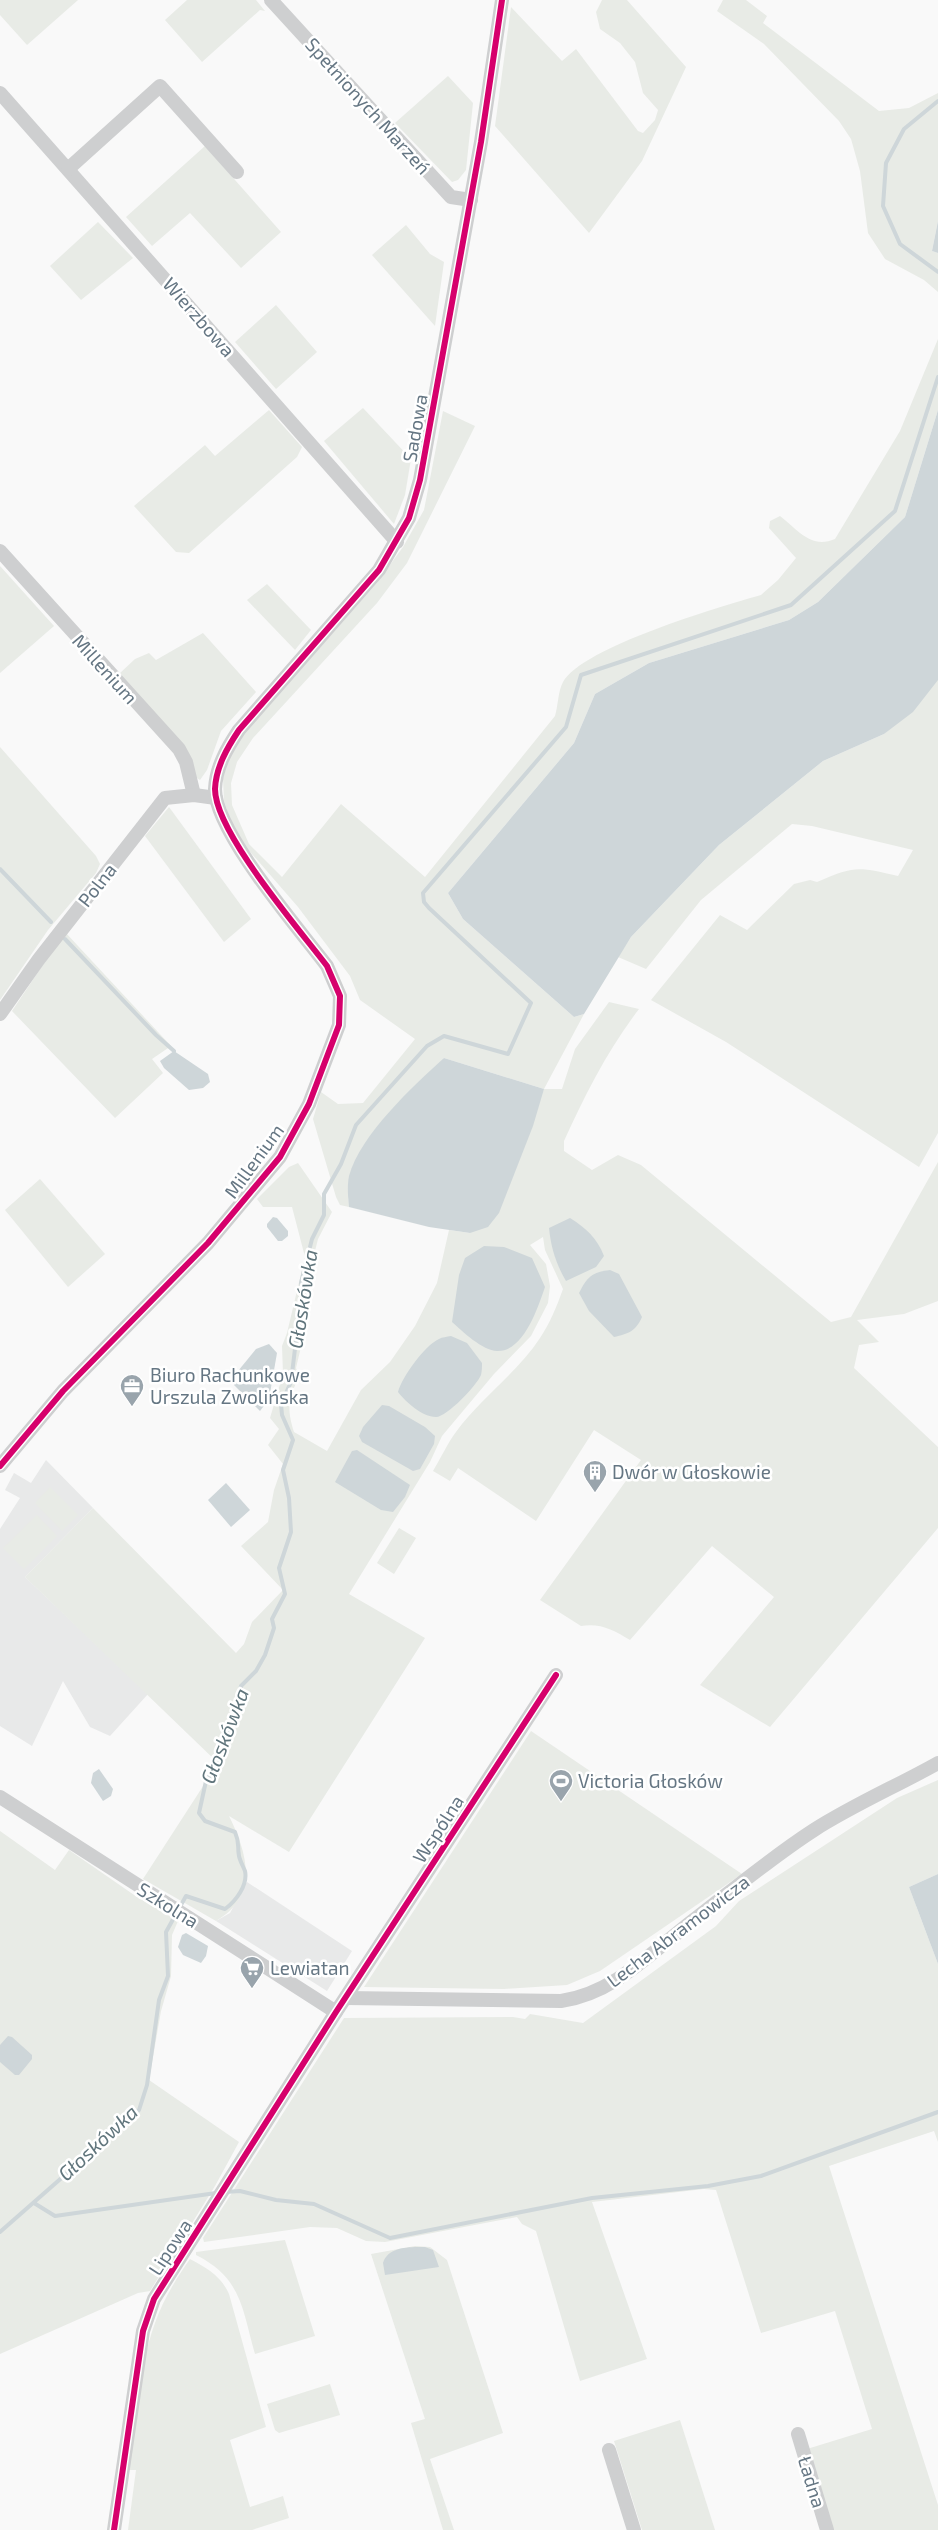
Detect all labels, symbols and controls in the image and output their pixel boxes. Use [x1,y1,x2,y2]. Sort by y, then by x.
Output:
street label: Spełnionych Marzeń [301,33,436,179]
street label: Wierzbowa [159,272,240,361]
street label: Sadowa [397,392,432,464]
street label: Millenium [68,629,143,708]
street label: Polna [72,858,121,911]
street label: Millenium [219,1119,288,1202]
water label: Głoskówka [282,1248,322,1350]
place label: Biuro Rachunkowe Urszula Zwolińska [150,1363,310,1408]
office icon: Biuro Rachunkowe Urszula Zwolińska [119,1373,145,1407]
building icon: Dwór w Głoskowie [582,1459,608,1493]
place label: Dwór w Głoskowie [612,1460,771,1483]
water label: Głoskówka [195,1685,253,1787]
sports icon: Victoria Głosków [548,1768,574,1802]
place label: Victoria Głosków [578,1769,723,1792]
street label: Wspólna [407,1790,468,1867]
street label: Lecha Abramowicza [602,1870,753,1992]
street label: Szkolna [133,1877,203,1932]
supermarket icon: Lewiatan [239,1955,265,1989]
place label: Lewiatan [270,1956,349,1979]
water label: Głoskówka [53,2099,142,2185]
street label: Lipowa [143,2214,196,2279]
street label: Ładna [794,2453,831,2510]

